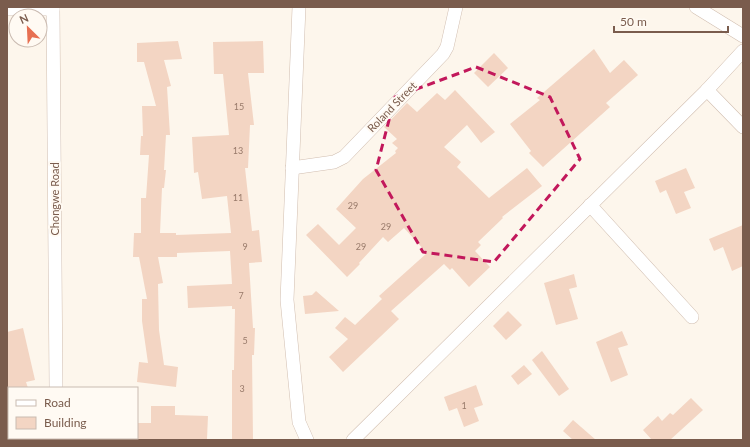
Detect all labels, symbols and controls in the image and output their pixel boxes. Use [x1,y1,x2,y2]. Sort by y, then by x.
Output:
north arrow [8,8,48,48]
scale bar [614,8,728,34]
text: N [17,11,30,26]
text: 50 m [620,14,647,29]
street label: Roland Street [364,79,419,135]
house number: 15 [234,101,244,112]
house number: 13 [233,145,243,156]
street label: Chongwe Road [48,162,61,236]
house number: 11 [233,192,243,203]
house number: 29 [348,200,358,211]
house number: 29 [381,221,391,232]
house number: 9 [242,241,248,252]
house number: 29 [356,241,366,252]
house number: 7 [238,290,244,301]
house number: 5 [242,335,248,346]
house number: 3 [239,383,245,394]
legend [8,387,138,439]
text: Road [44,395,71,410]
house number: 1 [461,400,467,411]
text: Building [44,415,87,430]

